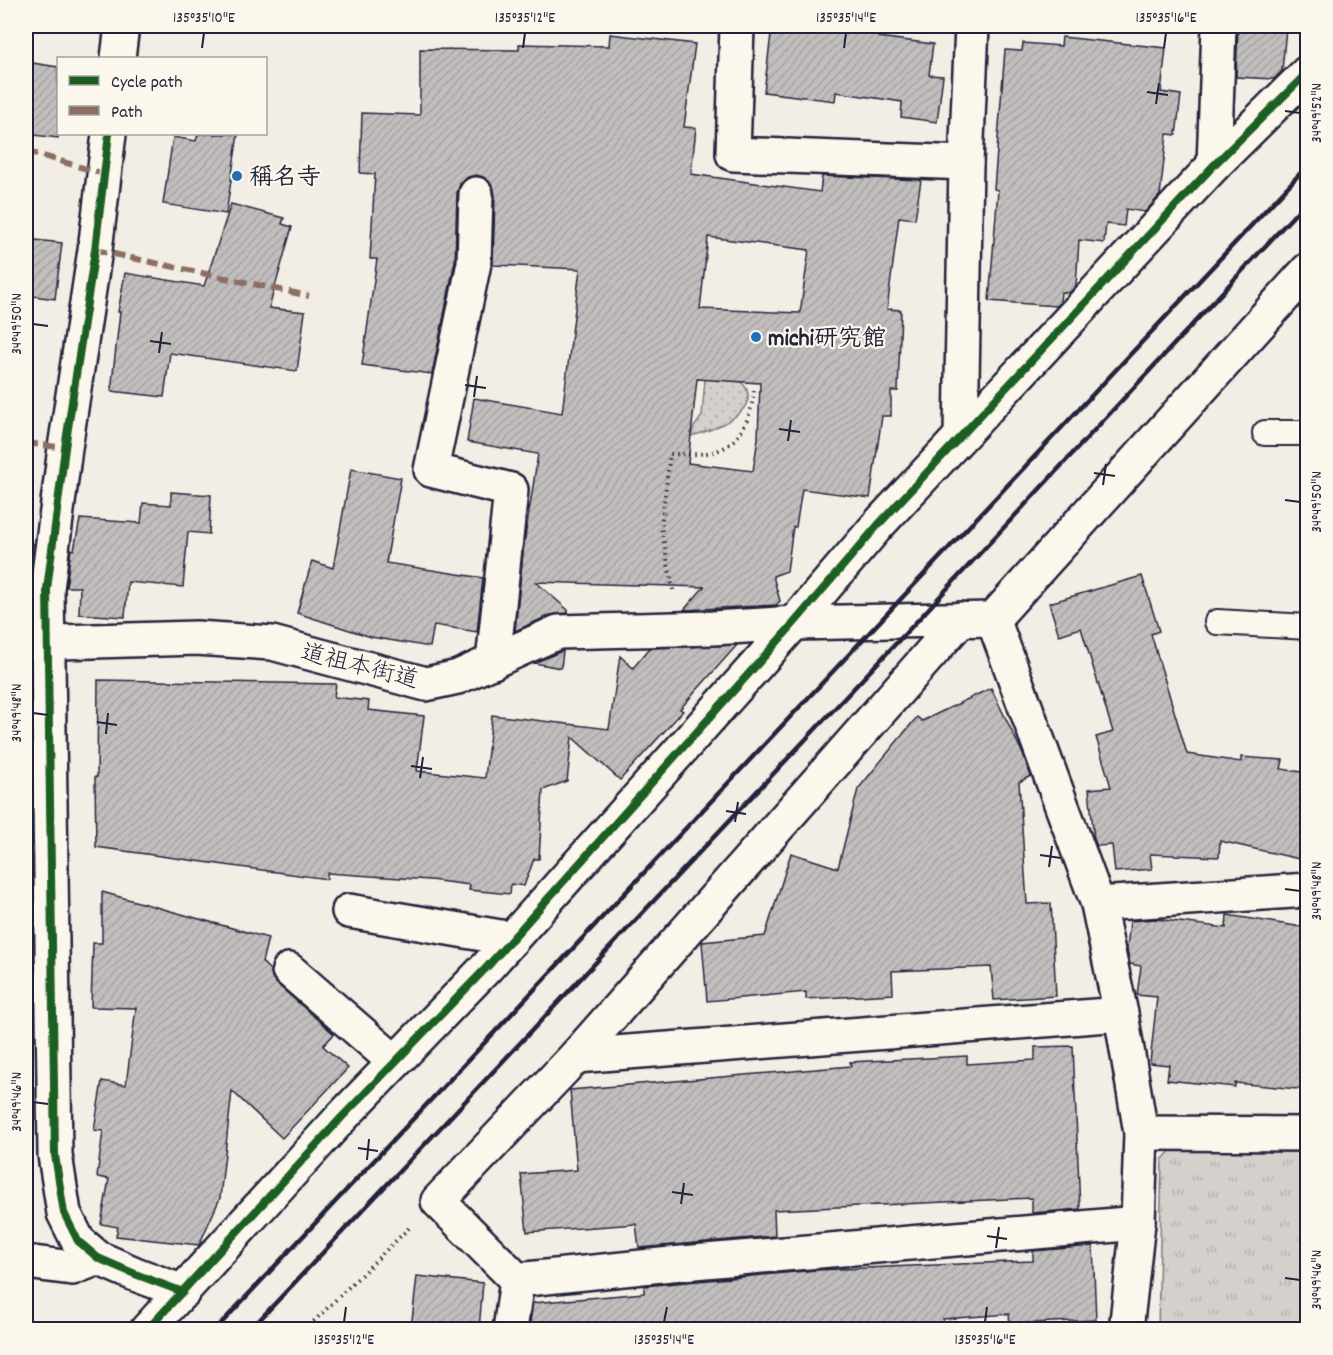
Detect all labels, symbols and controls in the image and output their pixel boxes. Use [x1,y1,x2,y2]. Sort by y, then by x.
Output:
text: 135°35'10"E [173,8,235,30]
text: 135°35'12"E [495,8,555,30]
text: 135°35'14"E [816,8,876,30]
text: 135°35'16"E [1135,8,1197,30]
legend [57,57,267,135]
text: Cycle path [111,71,182,96]
text: 34°49'52"N [1307,83,1329,143]
text: Path [111,101,143,126]
place label: 稱名寺 [249,162,321,196]
marker: 稱名寺 [230,169,244,183]
text: 34°49'50"N [7,293,29,355]
place label: michi研究館 [768,323,886,357]
marker: michi研究館 [749,330,763,344]
text: 34°49'50"N [1307,471,1329,533]
street label: 道祖本街道 [297,637,422,699]
text: 34°49'48"N [7,684,29,742]
text: 34°49'48"N [1307,862,1329,920]
text: 34°49'46"N [7,1072,29,1132]
text: 34°49'46"N [1307,1250,1329,1310]
text: 135°35'12"E [314,1330,374,1352]
text: 135°35'14"E [634,1330,694,1352]
text: 135°35'16"E [954,1330,1016,1352]

